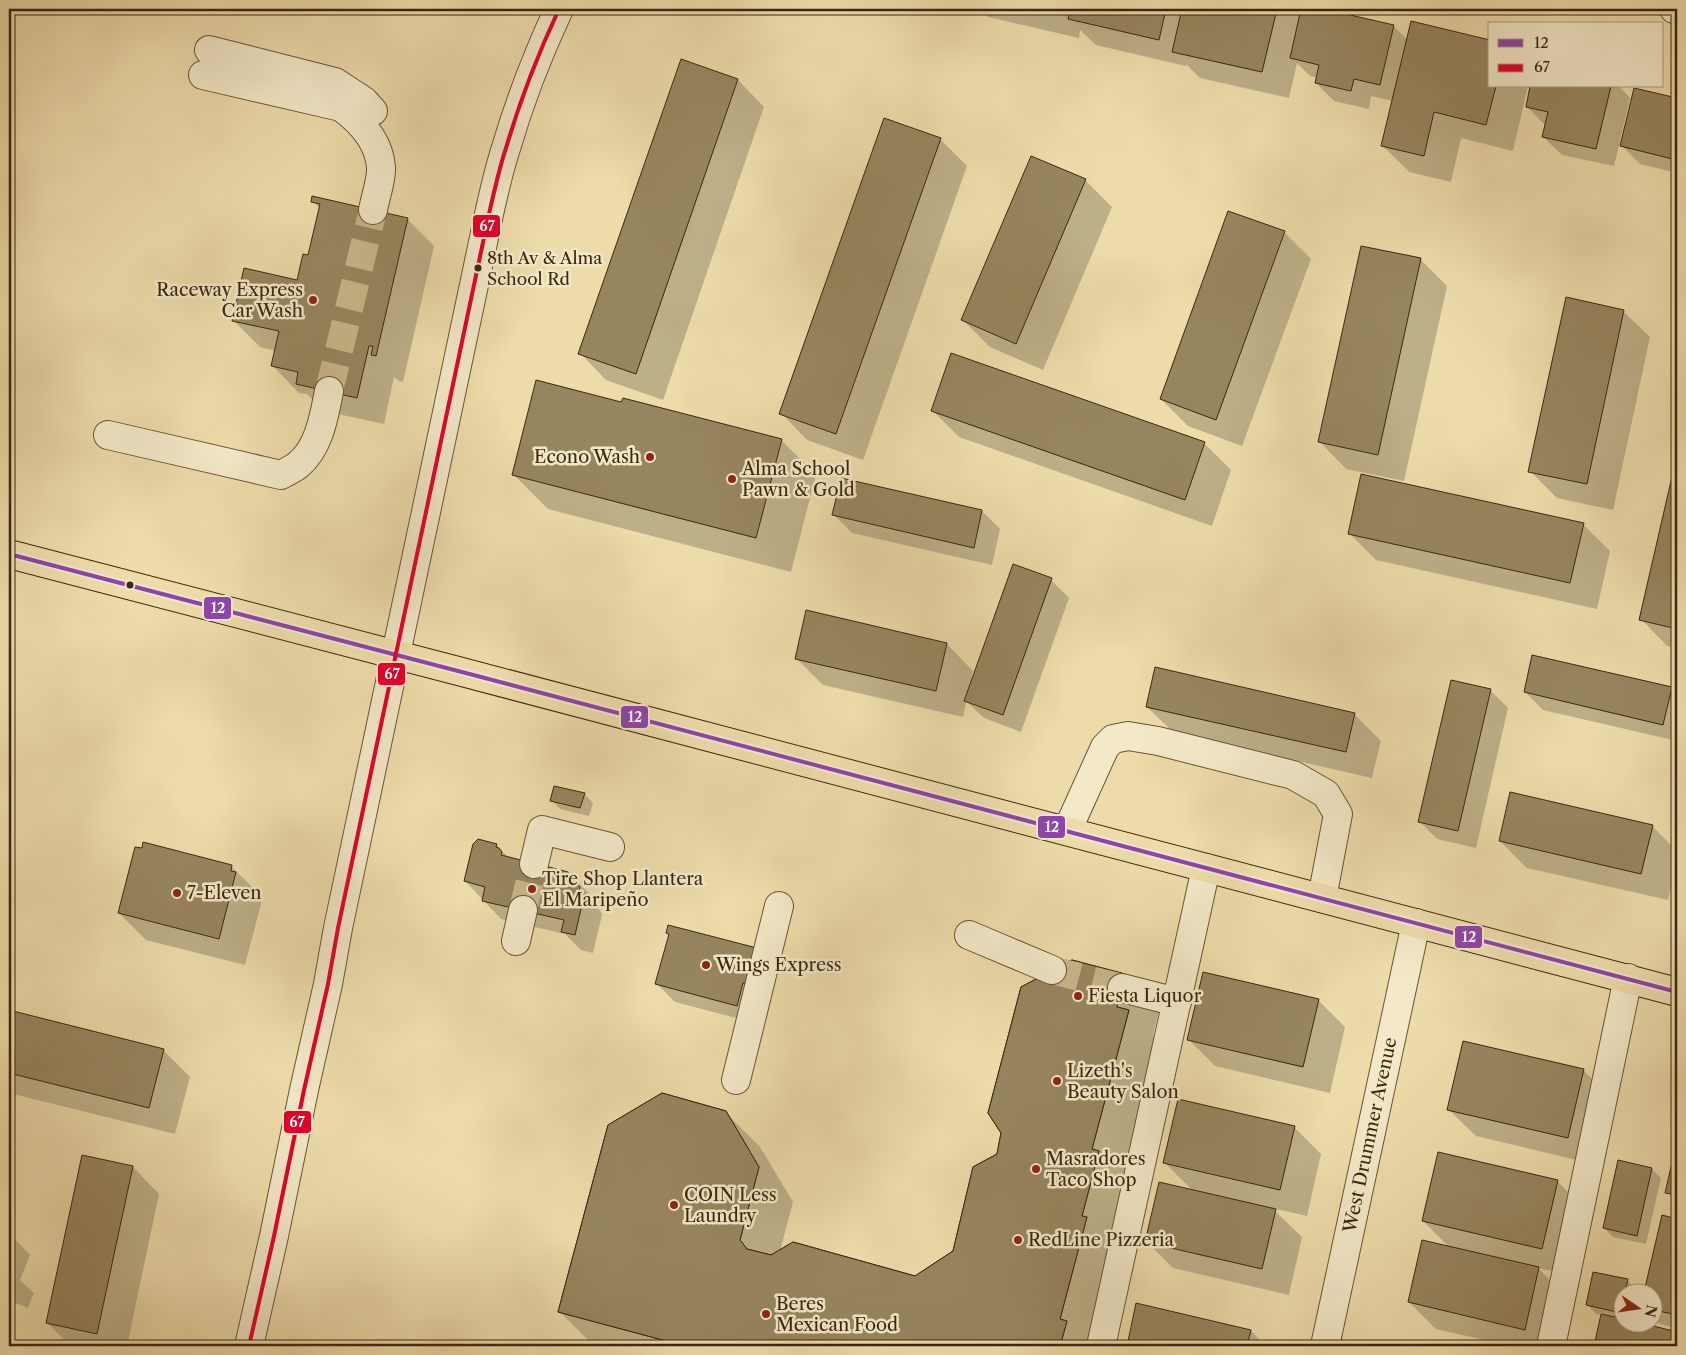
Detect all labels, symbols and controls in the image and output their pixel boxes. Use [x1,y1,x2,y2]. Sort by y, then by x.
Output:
legend [1488,22,1664,88]
text: 12 [1534,33,1549,52]
text: 67 [1534,57,1551,76]
line badge: 67 [472,214,501,238]
text: 67 [479,217,495,235]
place label: 8th Av & Alma School Rd [487,248,602,289]
marker: 8th Av & Alma School Rd [473,263,483,273]
place label: Raceway Express Car Wash [156,279,303,322]
marker: Raceway Express Car Wash [307,294,319,306]
place label: Econo Wash [534,446,640,468]
marker: Econo Wash [644,451,656,463]
place label: Alma School Pawn & Gold [741,458,855,501]
marker: Alma School Pawn & Gold [726,473,738,485]
unlabelled marker [125,580,135,590]
line badge: 12 [203,596,232,620]
text: 12 [211,599,225,617]
line badge: 67 [377,662,406,686]
text: 67 [384,665,400,683]
line badge: 12 [620,705,649,729]
text: 12 [628,708,642,726]
line badge: 12 [1037,815,1066,839]
text: 12 [1045,818,1059,836]
place label: Tire Shop Llantera El Maripeño [542,868,704,911]
place label: 7-Eleven [187,882,262,904]
marker: Tire Shop Llantera El Maripeño [526,883,538,895]
marker: 7-Eleven [171,887,183,899]
line badge: 12 [1454,925,1483,949]
text: 12 [1462,928,1476,946]
place label: Wings Express [715,954,842,976]
marker: Wings Express [700,959,712,971]
place label: Fiesta Liquor [1088,985,1202,1007]
marker: Fiesta Liquor [1072,990,1084,1002]
street label: West Drummer Avenue [1338,1035,1401,1236]
place label: Lizeth's Beauty Salon [1067,1060,1179,1103]
marker: Lizeth's Beauty Salon [1051,1075,1063,1087]
line badge: 67 [283,1110,312,1134]
text: 67 [289,1113,305,1131]
place label: Masradores Taco Shop [1046,1148,1146,1191]
marker: Masradores Taco Shop [1030,1163,1042,1175]
place label: COIN Less Laundry [684,1184,777,1227]
marker: COIN Less Laundry [668,1199,680,1211]
place label: RedLine Pizzeria [1028,1229,1175,1251]
marker: RedLine Pizzeria [1012,1234,1024,1246]
north arrow [1614,1282,1664,1332]
place label: Beres Mexican Food [776,1293,898,1336]
text: N [1641,1303,1661,1319]
marker: Beres Mexican Food [760,1308,772,1320]

